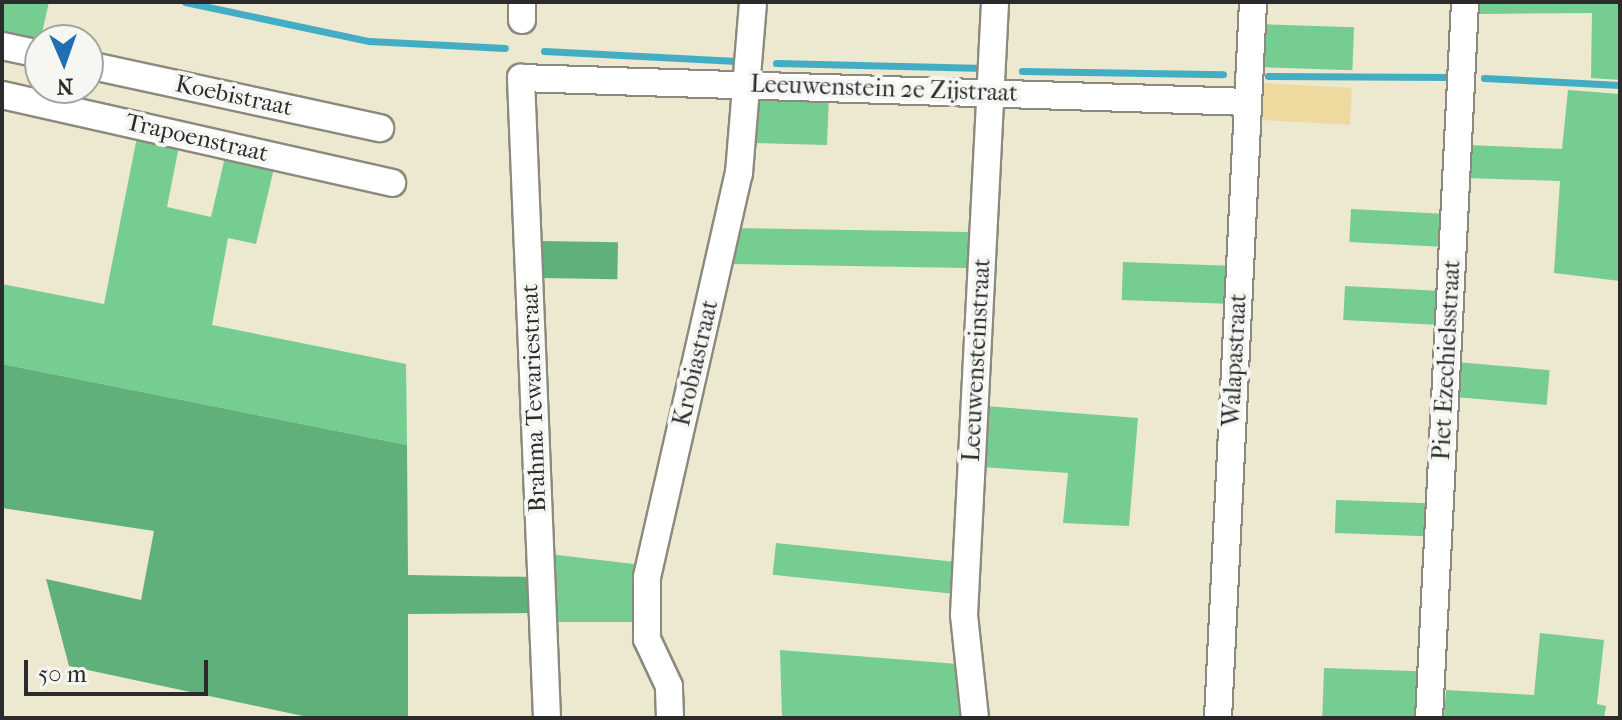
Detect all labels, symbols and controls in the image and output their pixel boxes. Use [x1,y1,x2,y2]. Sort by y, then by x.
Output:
north arrow [24,24,104,104]
street label: Koebistraat [173,70,295,122]
street label: Leeuwenstein 2e Zijstraat [750,70,1018,108]
text: N [56,73,74,99]
street label: Trapoenstraat [123,108,271,168]
street label: Leeuwensteinstraat [957,258,997,462]
street label: Piet Ezechielsstraat [1427,259,1467,461]
street label: Brahma Tewariestraat [516,283,552,513]
street label: Walapastraat [1217,293,1253,427]
street label: Krobiastraat [668,297,724,429]
scale bar [28,644,212,694]
text: 50 m [38,660,87,688]

